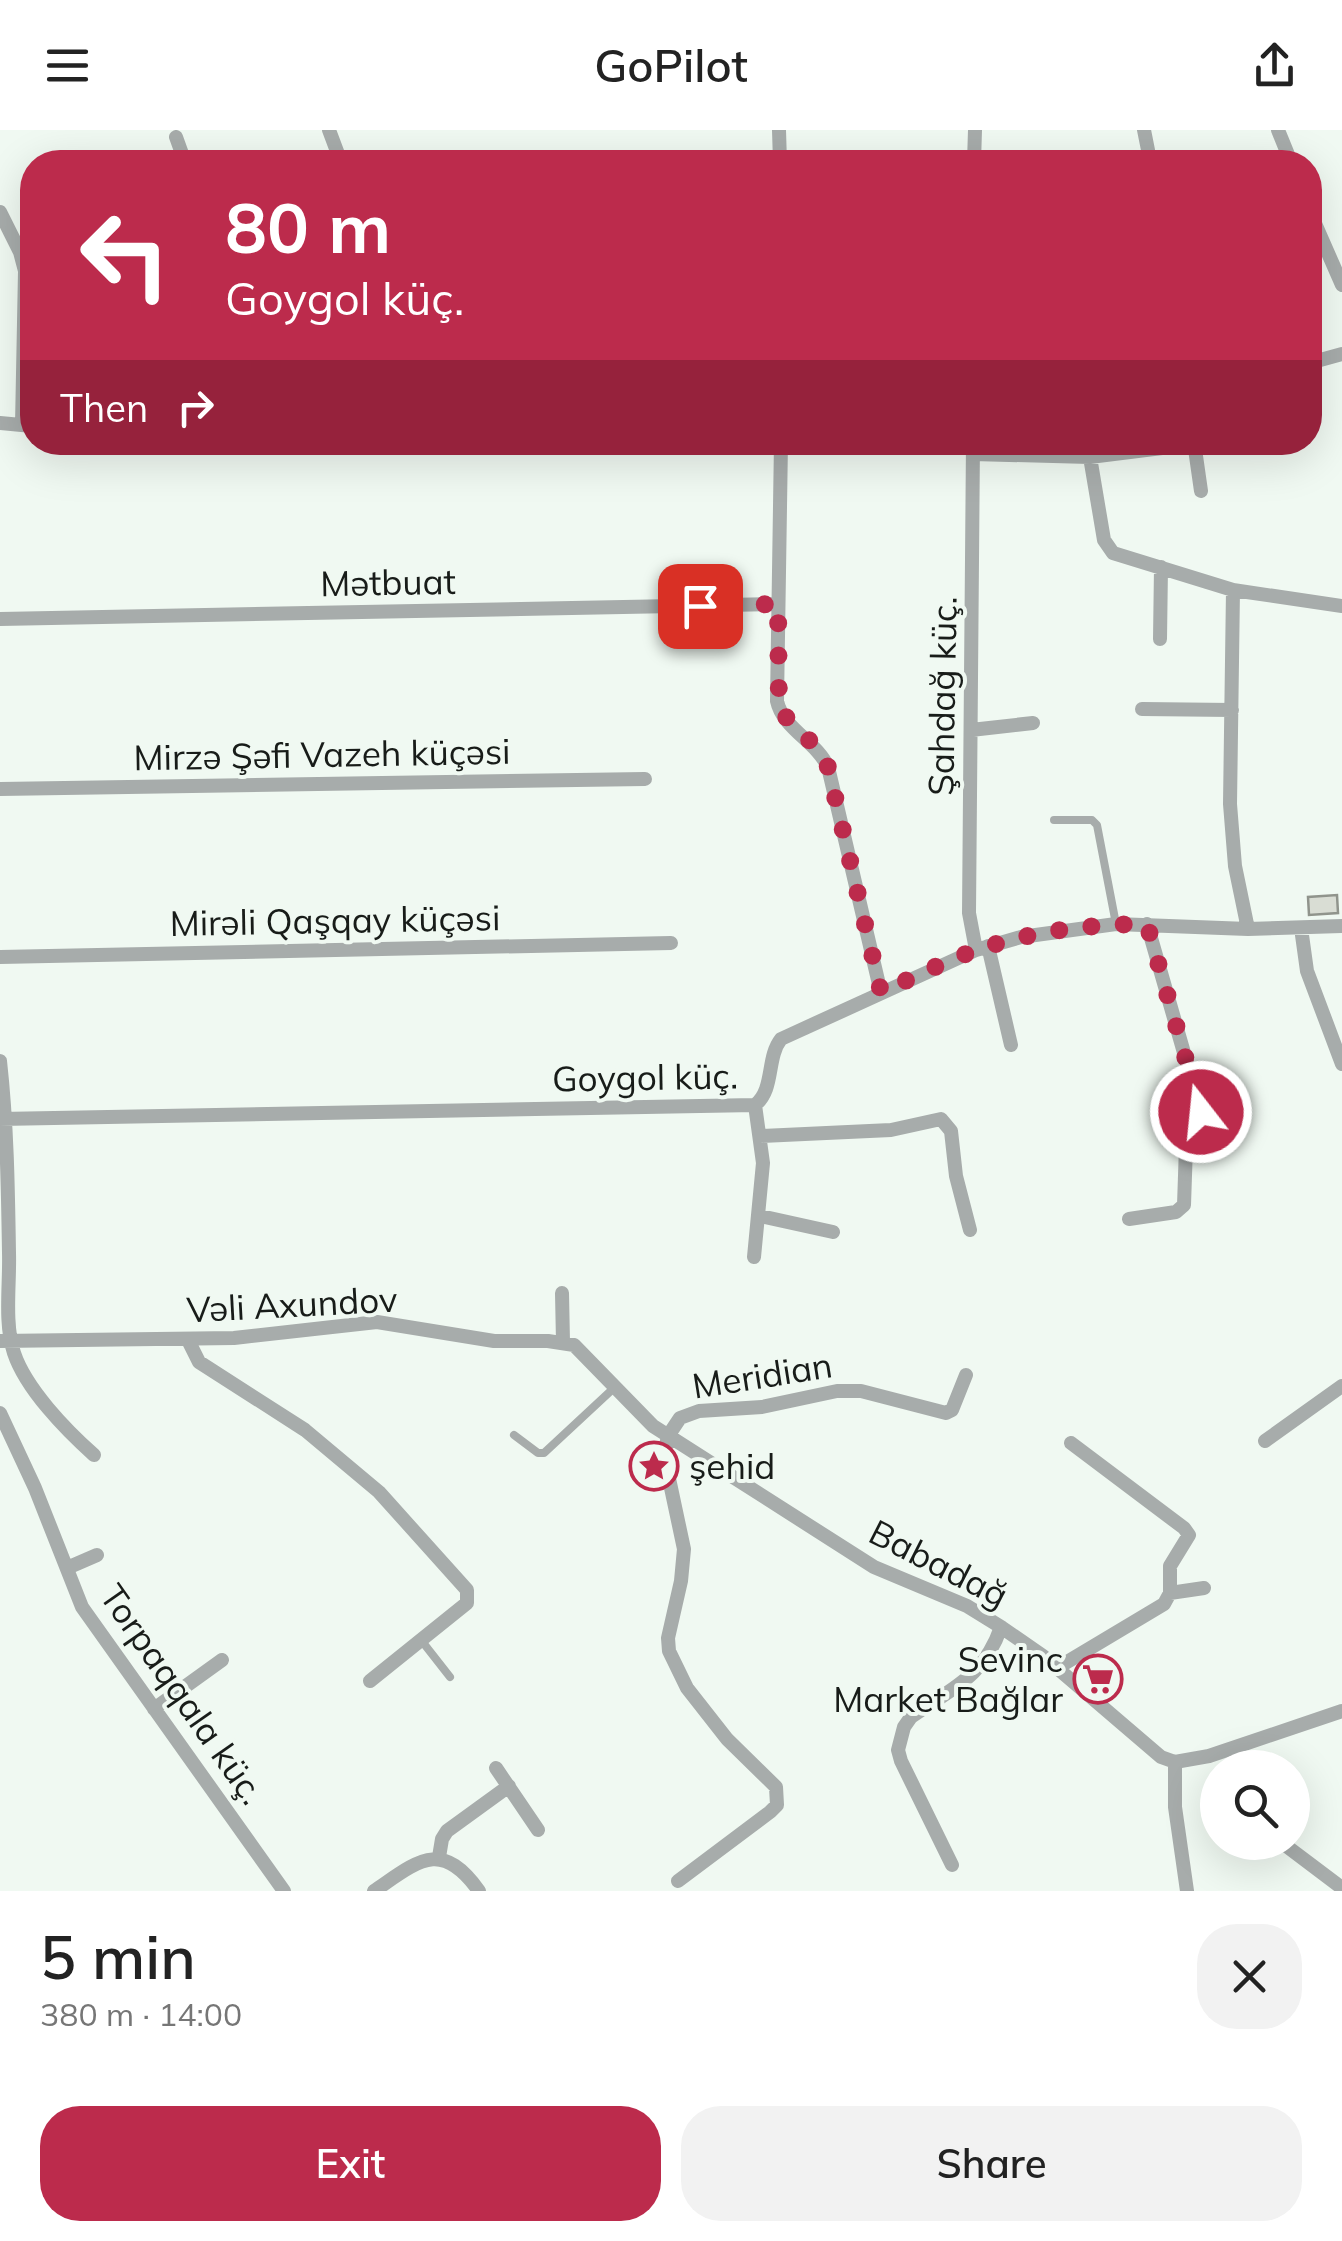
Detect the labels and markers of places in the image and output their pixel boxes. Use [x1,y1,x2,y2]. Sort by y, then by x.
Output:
pin [658,564,743,649]
place icon: şehid [628,1440,680,1492]
place label: şehid [689,1444,775,1488]
place label: Sevinc Market Bağlar [833,1637,1063,1721]
supermarket icon: Sevinc Market Bağlar [1072,1653,1124,1705]

